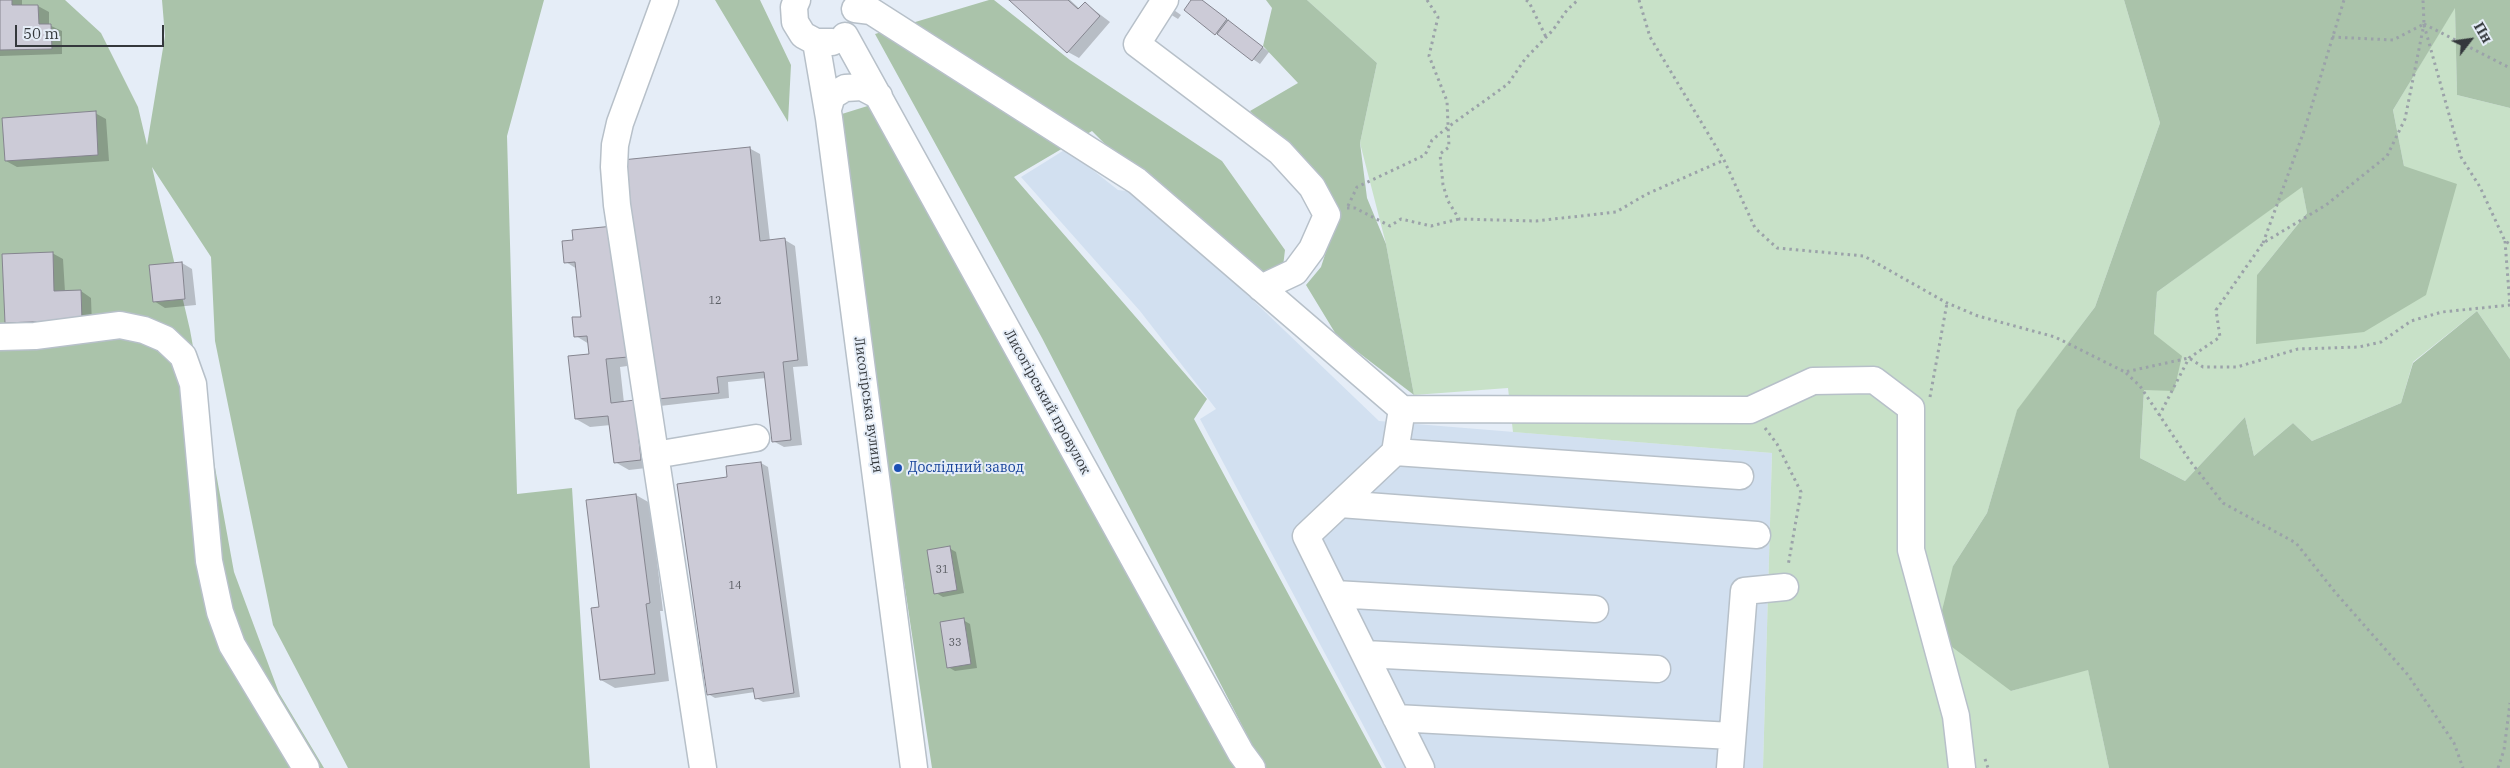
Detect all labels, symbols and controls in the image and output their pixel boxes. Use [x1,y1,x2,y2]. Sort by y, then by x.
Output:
scale bar [18,15,166,47]
north arrow [2445,15,2495,65]
text: Пн [2470,19,2496,46]
text: 50 m [23,24,59,43]
house number: 12 [708,294,722,308]
street label: Лисогірський провулок [1000,327,1094,477]
street label: Лисогірська вулиця [850,336,886,474]
place label: Дослідний завод [908,460,1024,476]
marker: Дослідний завод [892,462,904,474]
house number: 31 [935,563,949,577]
house number: 14 [728,579,742,593]
house number: 33 [948,636,962,650]

